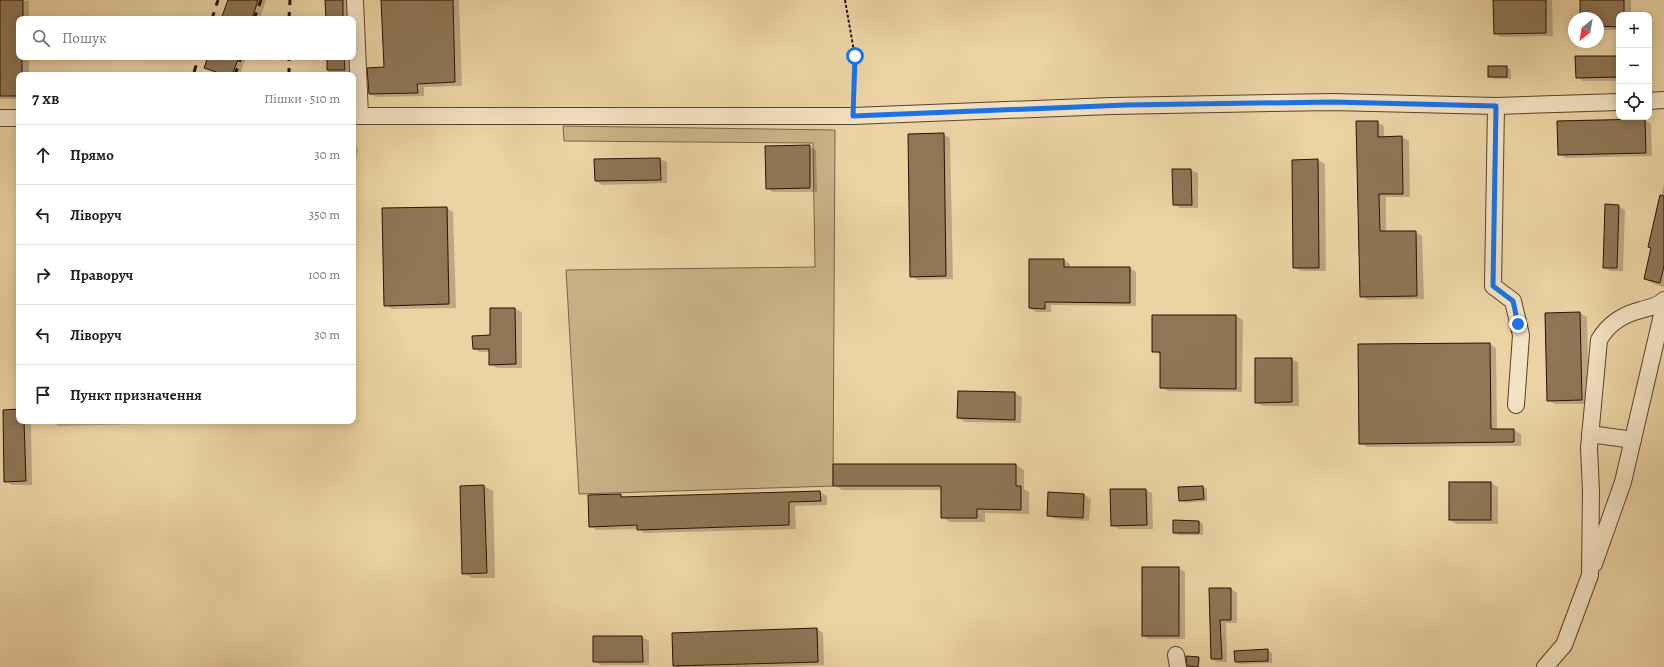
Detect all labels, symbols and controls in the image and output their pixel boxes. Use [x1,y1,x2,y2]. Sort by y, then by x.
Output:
north arrow [1568,12,1604,48]
map controls [1616,12,1652,120]
button: + [1616,12,1652,48]
search box [16,16,356,60]
icon: search [30,27,52,49]
text: Пошук [62,28,107,48]
route start [846,47,864,65]
button: − [1616,48,1652,84]
button: locate [1616,84,1652,120]
text: 7 хв [32,87,60,110]
text: Пішки · 510 m [264,90,340,107]
icon: ahead [32,144,54,166]
text: Прямо [70,145,114,165]
text: 30 m [314,146,340,163]
icon: left [32,204,54,226]
text: Ліворуч [70,205,122,225]
text: 350 m [309,206,340,223]
icon: right [32,264,54,286]
text: Праворуч [70,265,133,285]
text: 100 m [308,266,340,283]
route end [1509,315,1527,333]
icon: left [32,324,54,346]
text: Ліворуч [70,325,122,345]
text: 30 m [314,326,340,343]
icon: arrive [32,384,54,406]
text: Пункт призначення [70,385,202,405]

